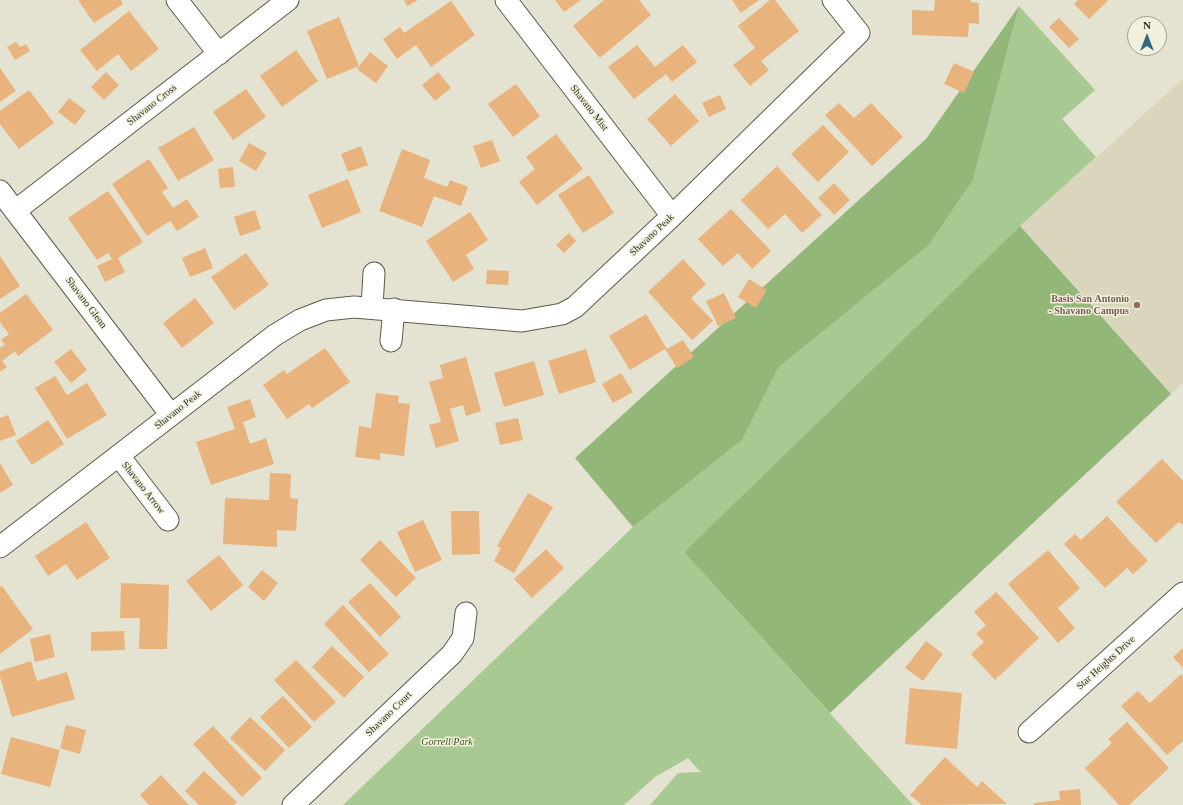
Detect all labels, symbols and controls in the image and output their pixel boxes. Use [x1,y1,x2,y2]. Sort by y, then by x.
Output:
north arrow [1127,16,1167,56]
text: N [1143,19,1151,31]
street label: Shavano Cross [125,82,179,128]
street label: Shavano Mist [567,83,611,133]
street label: Shavano Peak [627,211,677,259]
street label: Shavano Glenn [63,275,109,331]
place label: Basis San Antonio - Shavano Campus [1048,293,1129,316]
marker: Basis San Antonio - Shavano Campus [1132,300,1142,310]
street label: Shavano Peak [152,388,204,432]
street label: Shavano Arrow [119,459,167,517]
street label: Star Heights Drive [1074,633,1138,693]
street label: Shavano Court [363,689,415,739]
park label: Gorrell Park [421,736,473,748]

